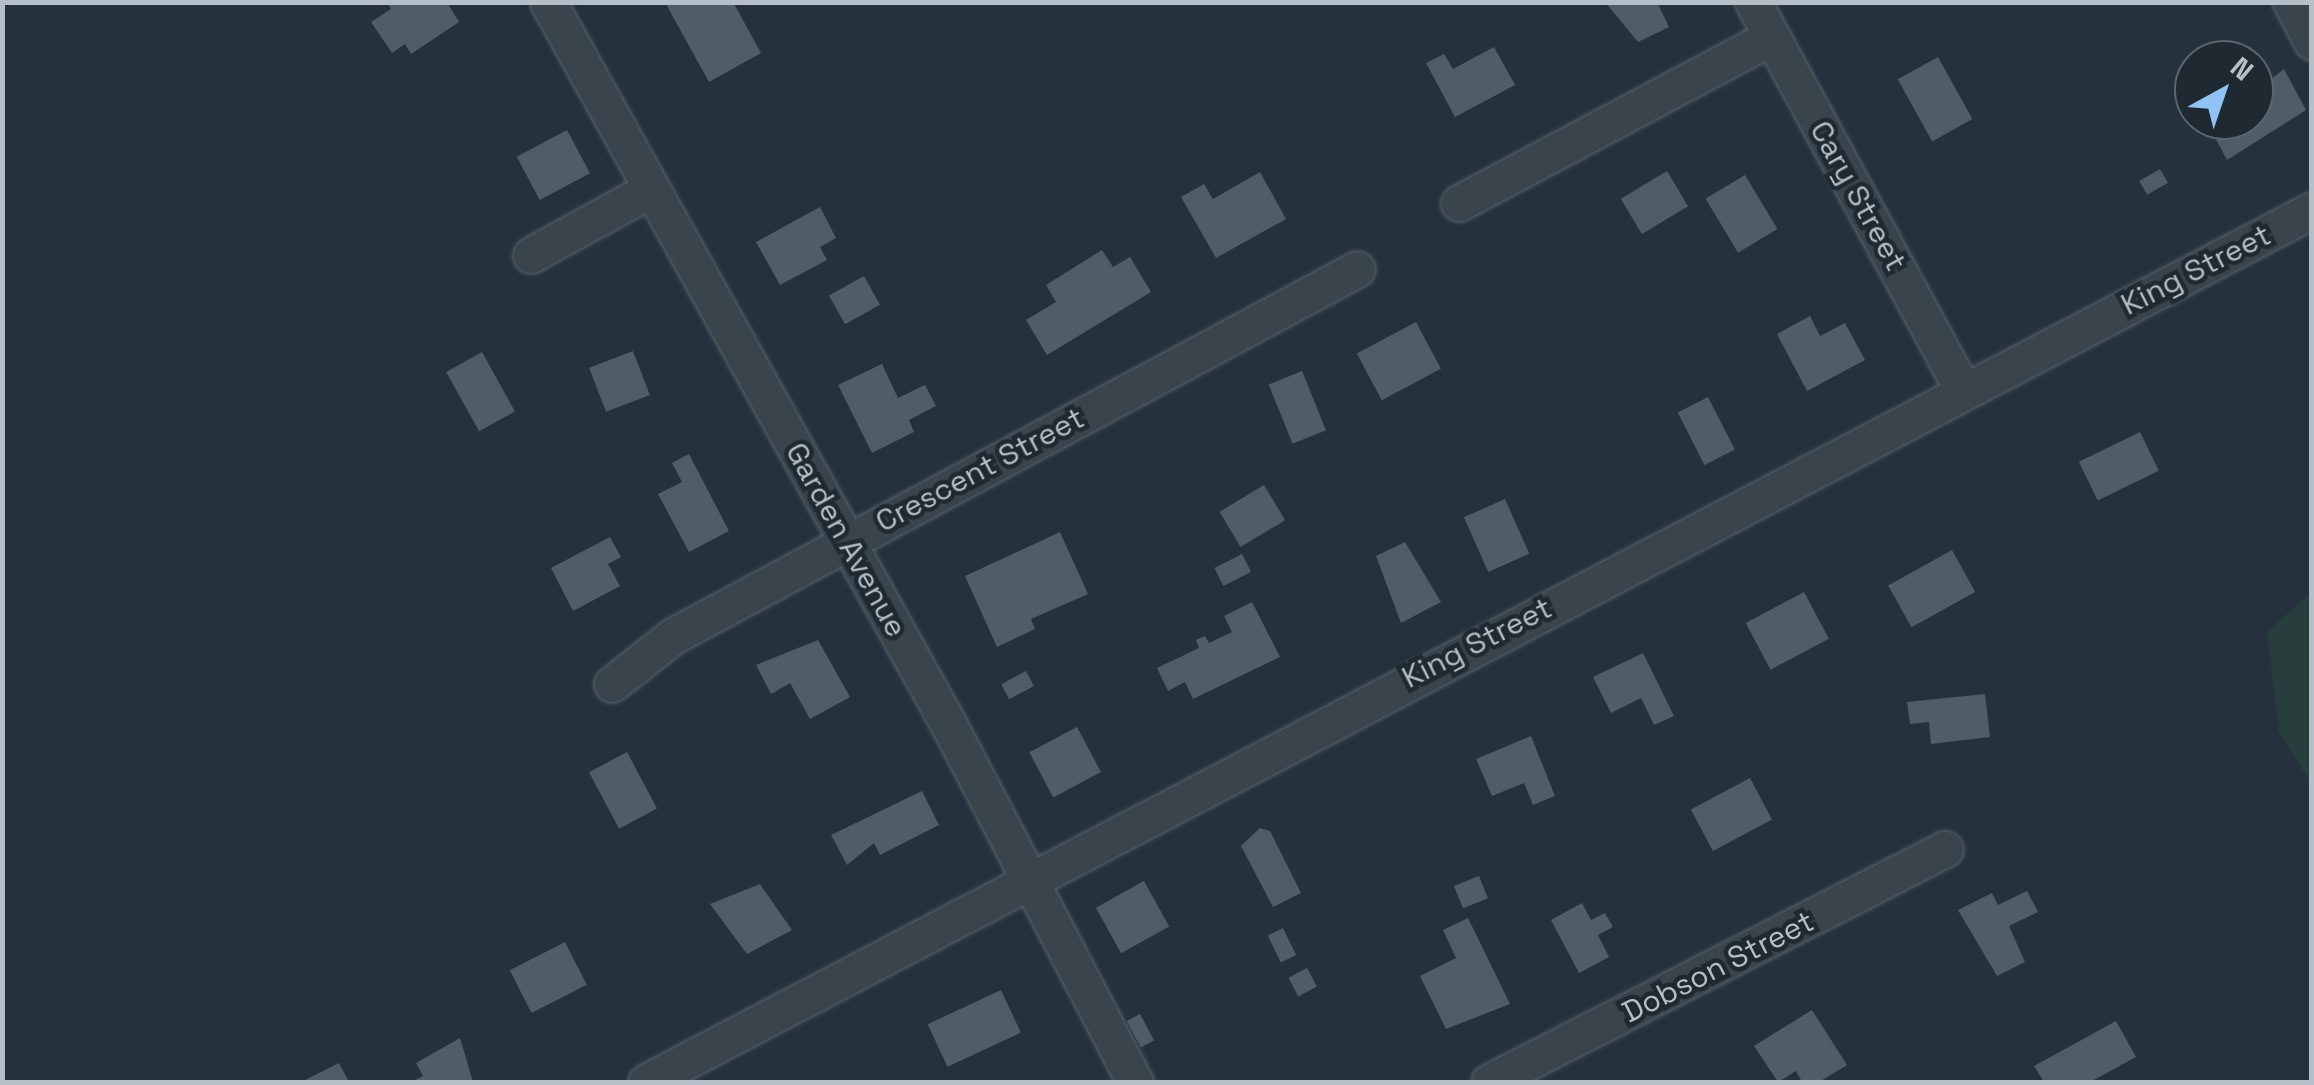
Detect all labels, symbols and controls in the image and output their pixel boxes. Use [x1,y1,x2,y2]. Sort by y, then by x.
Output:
north arrow [2174,40,2274,140]
text: N [2223,49,2261,88]
street label: Cary Street [1802,115,1914,277]
street label: King Street [2115,217,2277,323]
street label: Crescent Street [870,400,1090,540]
street label: Garden Avenue [778,436,914,644]
street label: King Street [1396,590,1558,696]
street label: Dobson Street [1616,903,1820,1031]

